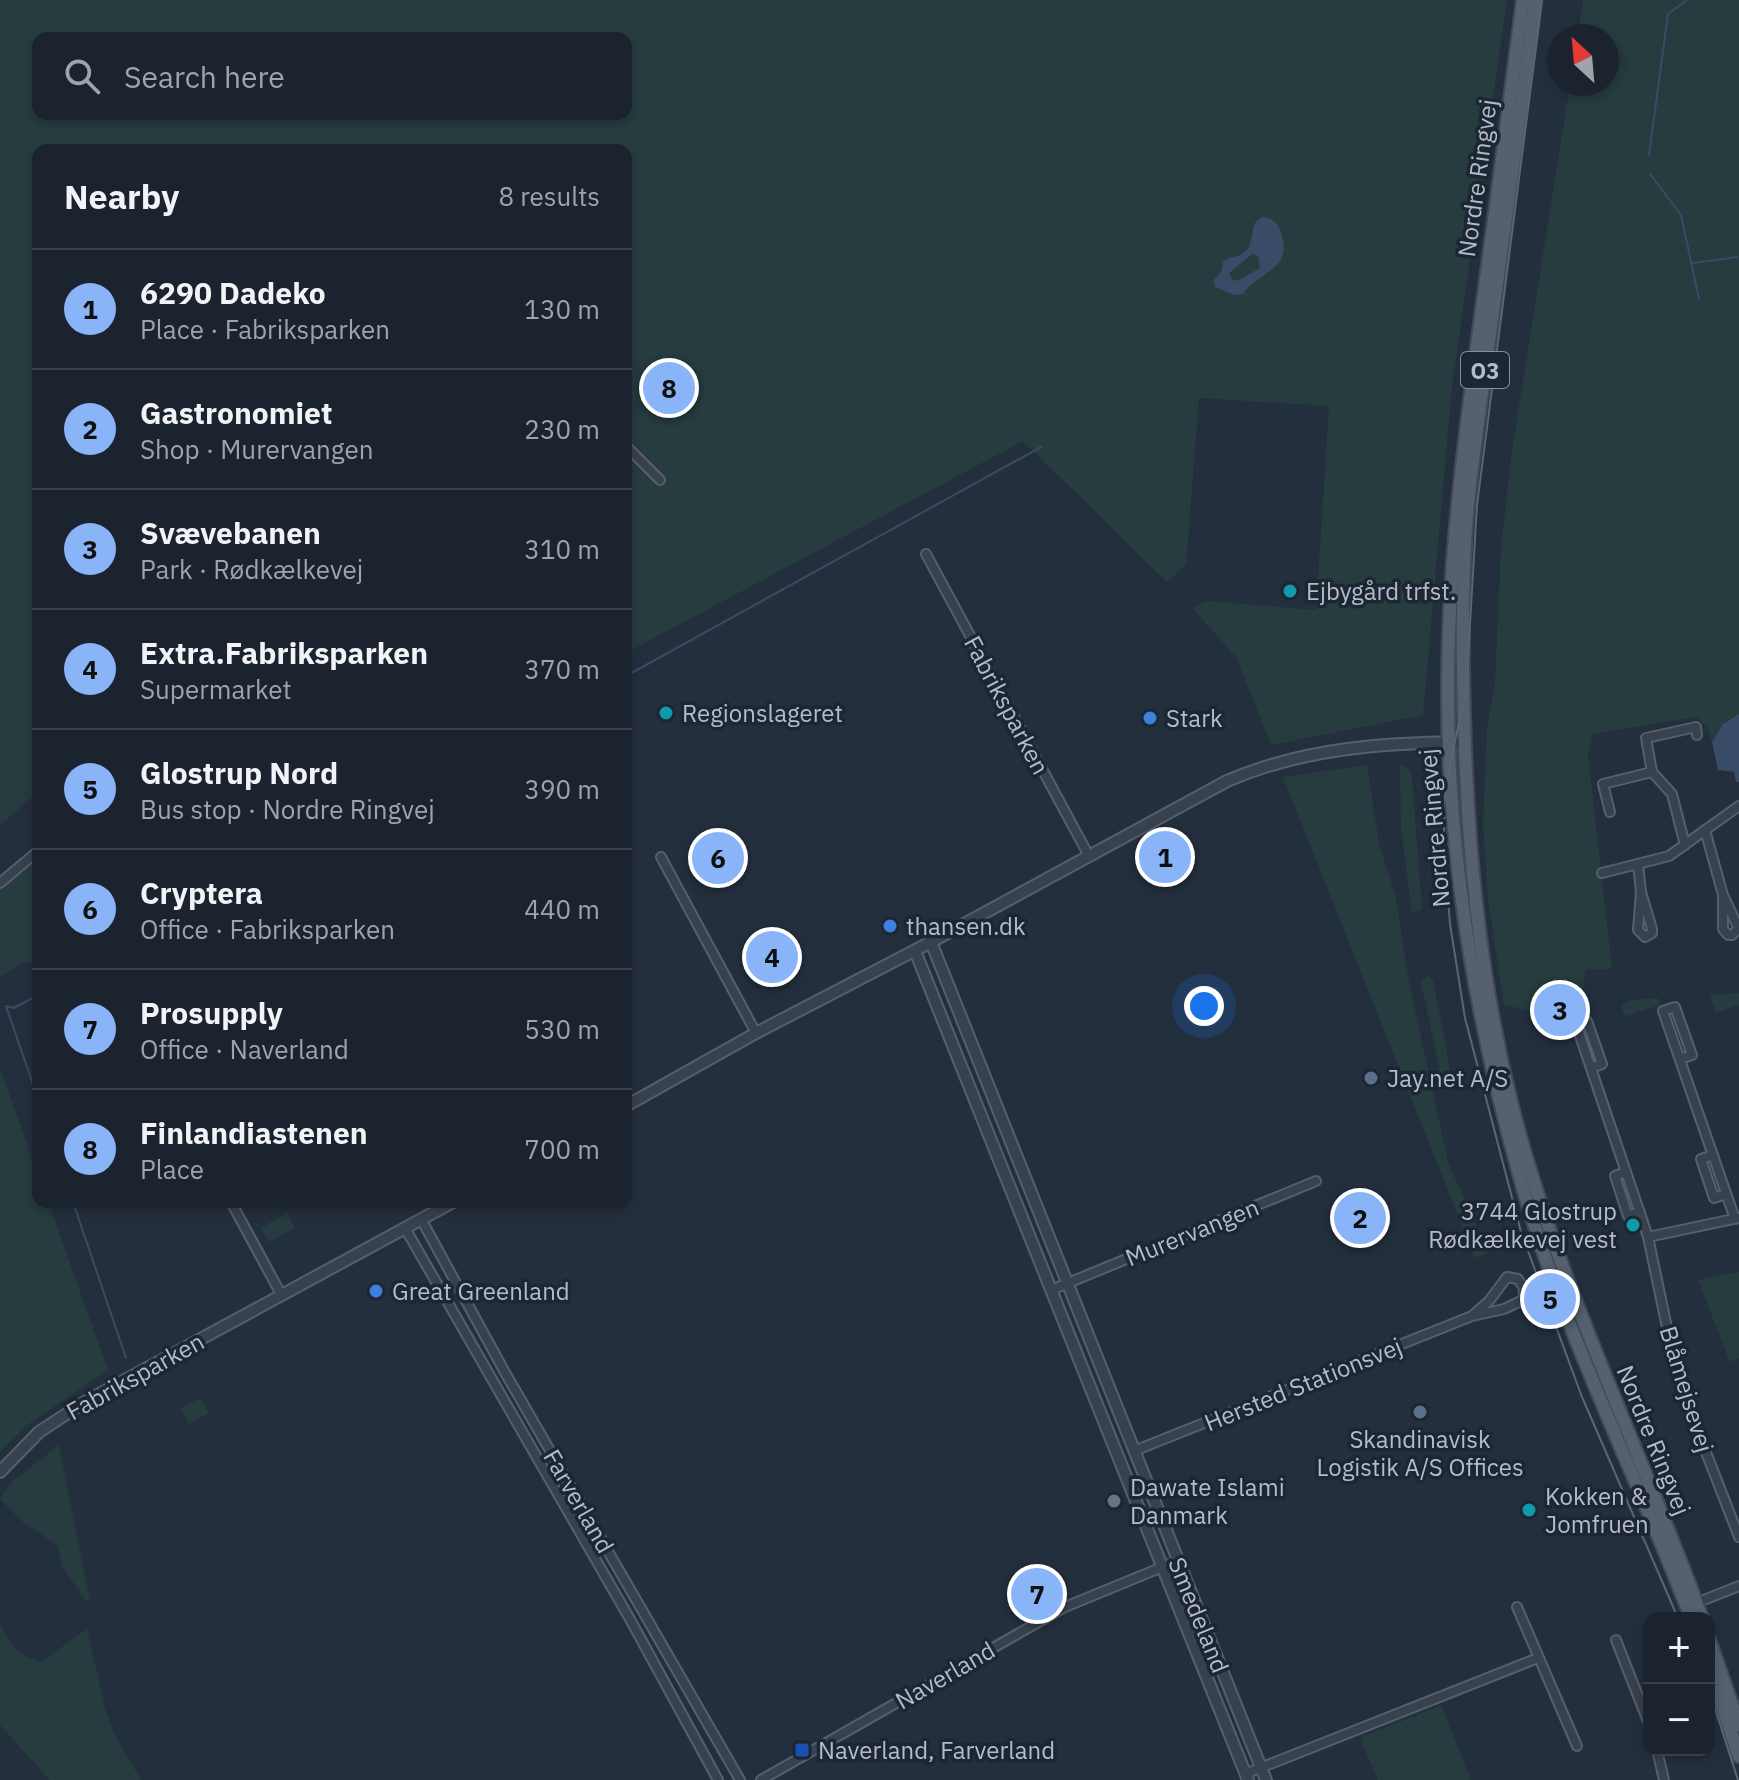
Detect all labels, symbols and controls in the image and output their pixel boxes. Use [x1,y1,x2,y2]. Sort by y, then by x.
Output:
north arrow [1547,24,1619,96]
search box [32,32,632,120]
icon: search [60,54,104,98]
text: Search here [124,57,285,96]
street label: Nordre Ringvej [1450,97,1504,259]
text: Nearby [64,174,179,218]
text: 8 results [498,179,600,213]
text: 6290 Dadeko [140,273,326,312]
text: 1 [82,292,98,326]
text: 130 m [524,292,600,326]
text: Place · Fabriksparken [140,312,390,346]
road number: O3 [1461,352,1509,388]
pin: 8 [643,358,695,418]
text: Gastronomiet [140,393,332,432]
text: 2 [82,412,98,446]
text: 230 m [524,412,600,446]
text: Shop · Murervangen [140,432,373,466]
text: Svævebanen [140,513,321,552]
text: 3 [82,532,98,566]
text: 310 m [524,532,600,566]
text: Park · Rødkælkevej [140,552,363,586]
place label: Ejbygård trfst. [1306,575,1456,607]
marker: Ejbygård trfst. [1281,582,1299,600]
street label: Fabriksparken [957,630,1057,780]
text: Extra.Fabriksparken [140,633,428,672]
text: 4 [82,652,98,686]
text: 370 m [524,652,600,686]
text: Supermarket [140,672,292,706]
place label: Regionslageret [682,697,843,729]
place label: Stark [1166,702,1223,734]
marker: Regionslageret [657,704,675,722]
marker: Stark [1141,709,1159,727]
street label: Nordre Ringvej [1411,747,1457,909]
text: Glostrup Nord [140,753,338,792]
text: 5 [82,772,98,806]
text: 390 m [524,772,600,806]
text: Bus stop · Nordre Ringvej [140,792,435,826]
pin: 1 [1139,827,1191,887]
pin: 6 [692,828,744,888]
text: Cryptera [140,873,263,912]
text: 6 [82,892,98,926]
text: 440 m [524,892,600,926]
place label: thansen.dk [906,910,1026,942]
text: Office · Fabriksparken [140,912,395,946]
marker: thansen.dk [881,917,899,935]
pin: 4 [746,927,798,987]
pin: 3 [1534,980,1586,1040]
your location [1184,986,1224,1026]
text: Prosupply [140,993,283,1032]
text: 7 [82,1012,98,1046]
text: 530 m [524,1012,600,1046]
text: Office · Naverland [140,1032,349,1066]
place label: Jay.net A/S [1387,1062,1508,1094]
marker: Jay.net A/S [1362,1069,1380,1087]
text: Finlandiastenen [140,1113,368,1152]
text: 8 [82,1132,98,1166]
text: 700 m [524,1132,600,1166]
text: Place [140,1152,204,1186]
pin: 2 [1334,1188,1386,1248]
street label: Murervangen [1120,1191,1264,1273]
place label: 3744 Glostrup Rødkælkevej vest [1428,1195,1617,1255]
marker: 3744 Glostrup Rødkælkevej vest [1624,1216,1642,1234]
pin: 5 [1524,1269,1576,1329]
place label: Great Greenland [392,1275,570,1307]
marker: Great Greenland [367,1282,385,1300]
street label: Blåmejsevej [1653,1322,1721,1456]
street label: Fabriksparken [60,1325,210,1427]
street label: Hersted Stationsvej [1199,1330,1407,1438]
street label: Nordre Ringvej [1609,1360,1699,1520]
marker: Skandinavisk Logistik A/S Offices [1411,1403,1429,1421]
place label: Skandinavisk Logistik A/S Offices [1316,1423,1524,1483]
street label: Farverland [536,1443,622,1559]
place label: Dawate Islami Danmark [1130,1471,1285,1531]
place label: Kokken & Jomfruen [1545,1480,1649,1540]
marker: Dawate Islami Danmark [1105,1492,1123,1510]
marker: Kokken & Jomfruen [1520,1501,1538,1519]
street label: Smedeland [1161,1552,1237,1678]
pin: 7 [1011,1564,1063,1624]
map controls [1643,1612,1715,1756]
button: + [1643,1612,1715,1684]
street label: Naverland [889,1634,1001,1716]
button: − [1643,1684,1715,1756]
place label: Naverland, Farverland [818,1734,1055,1766]
marker: Naverland, Farverland [793,1741,811,1759]

